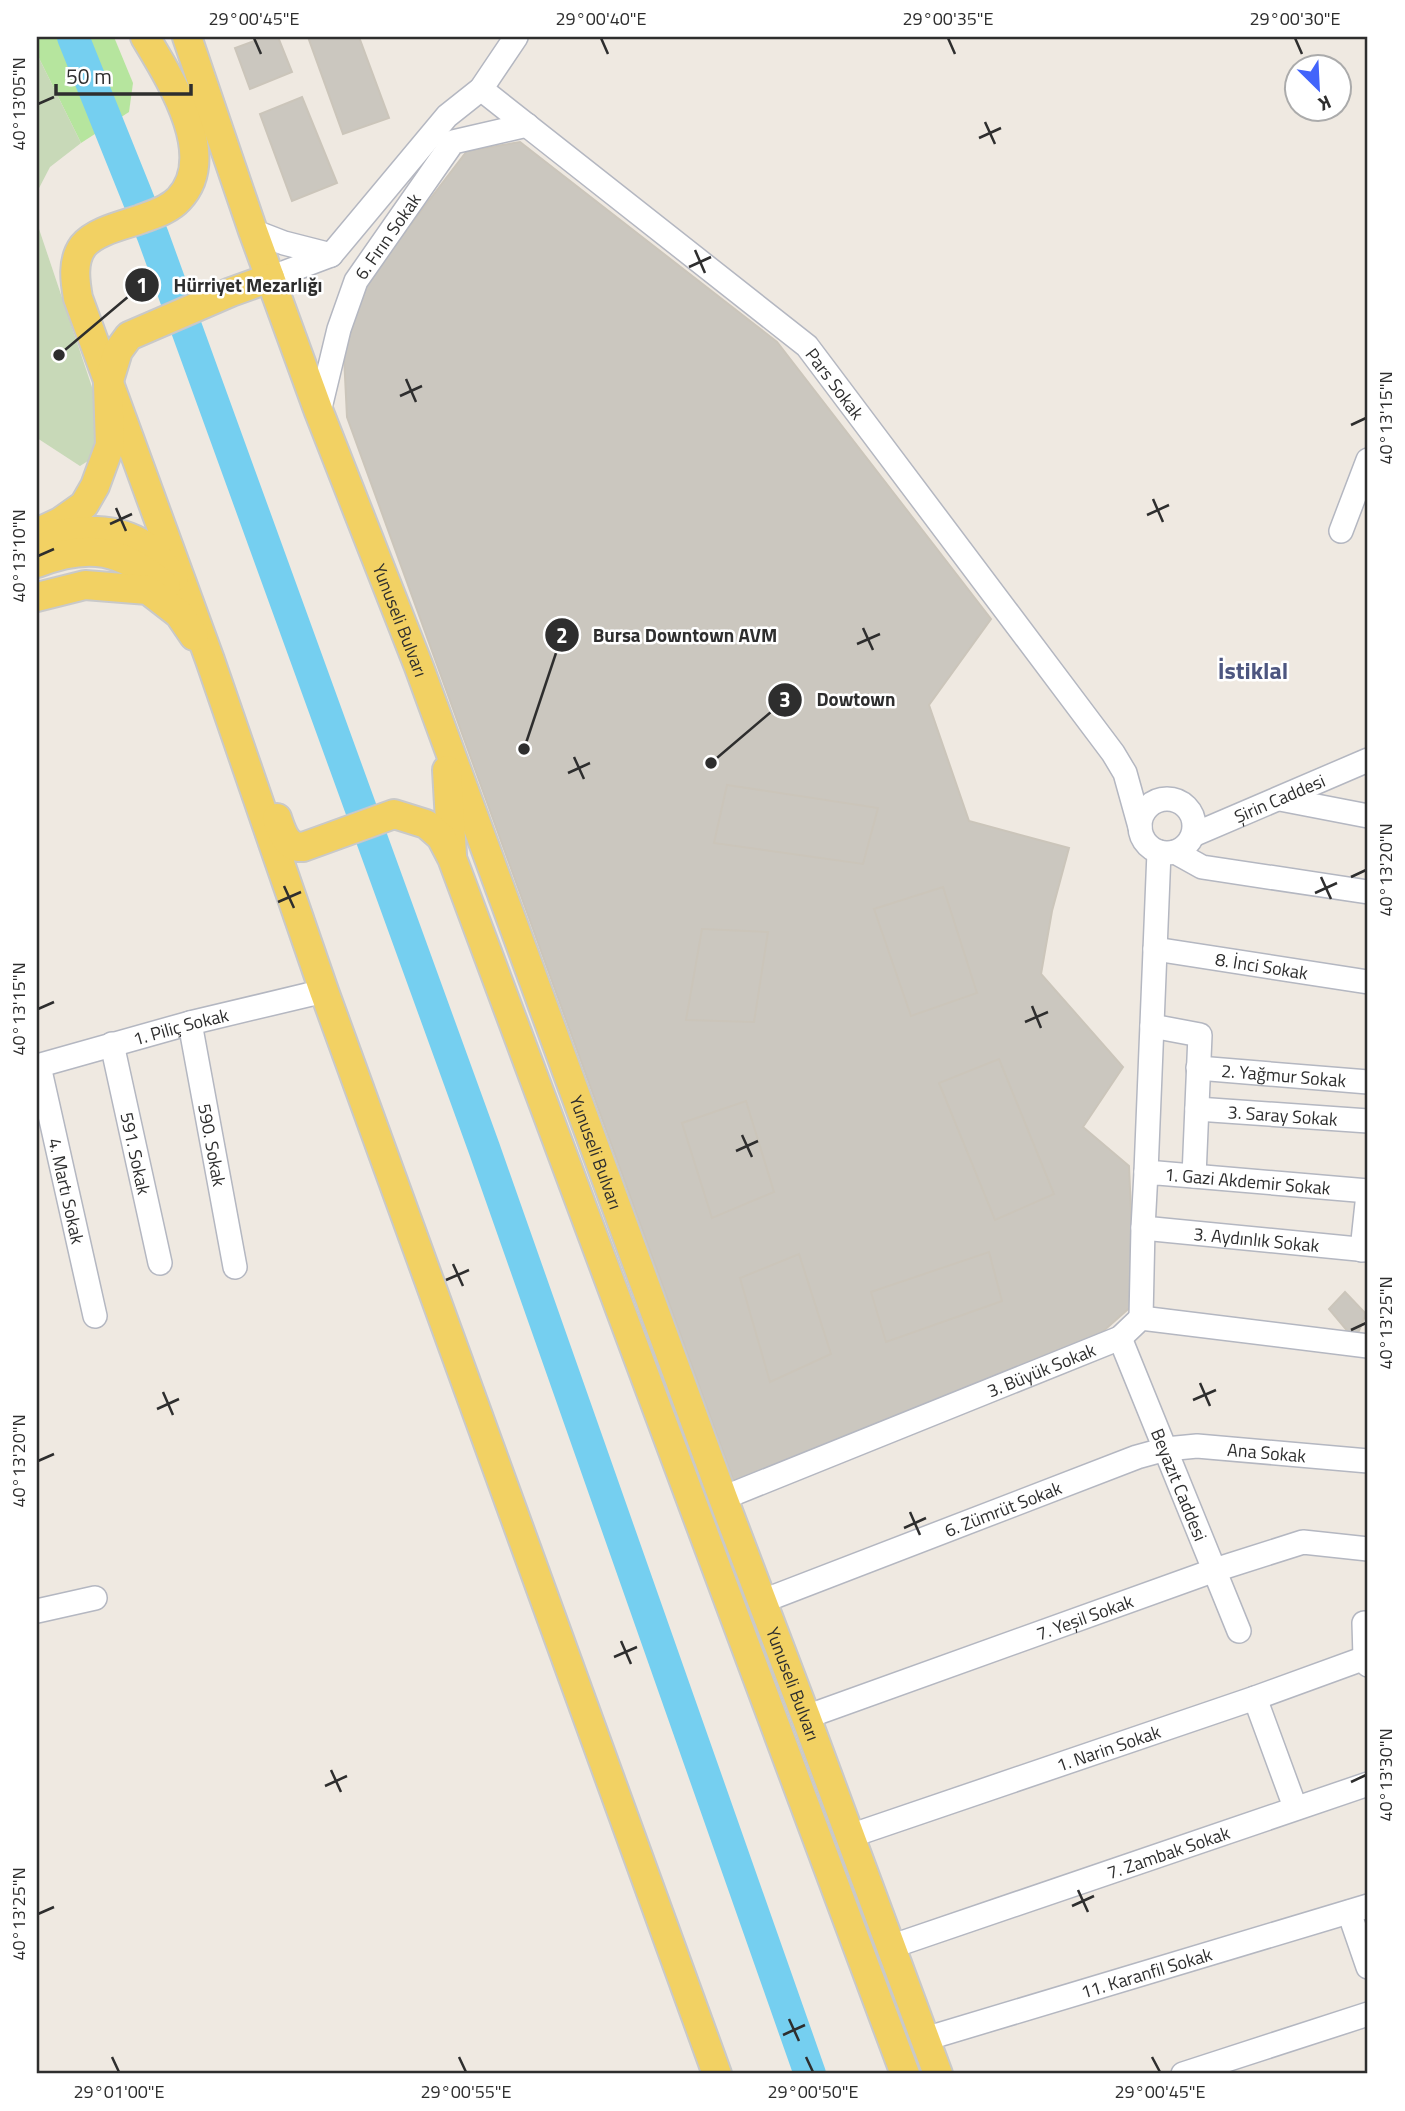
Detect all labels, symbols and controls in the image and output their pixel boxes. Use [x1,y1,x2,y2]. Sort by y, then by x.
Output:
text: 29°00'45"E [209,5,300,32]
text: 29°00'40"E [556,5,647,32]
text: 29°00'35"E [903,5,994,32]
text: 29°00'30"E [1250,5,1341,32]
scale bar [56,52,191,96]
north arrow [1282,52,1352,122]
text: 40°13'05"N [5,57,32,151]
text: 50 m [66,60,112,92]
text: K [1314,88,1336,120]
street label: 6. Fırın Sokak [348,187,427,285]
callout: Hürriyet Mezarlığı [125,265,337,305]
text: 1 [136,269,148,301]
text: Hürriyet Mezarlığı [174,270,322,299]
street label: Pars Sokak [799,342,871,425]
text: 40°13'15"N [1372,371,1399,465]
text: 40°13'10"N [5,509,32,603]
street label: Yunuseli Bulvarı [366,559,435,680]
callout: Bursa Downtown AVM [544,615,791,655]
text: 2 [556,619,568,651]
text: Bursa Downtown AVM [593,620,777,649]
district label: İstiklal [1218,652,1288,688]
callout: Dowtown [768,680,910,720]
text: 3 [779,683,791,715]
text: Dowtown [816,684,896,713]
street label: Şirin Caddesi [1230,766,1329,829]
text: 40°13'20"N [1372,823,1399,917]
street label: 8. İnci Sokak [1214,945,1310,986]
text: 40°13'15"N [5,962,32,1056]
street label: 1. Piliç Sokak [130,1001,232,1052]
street label: 2. Yağmur Sokak [1220,1056,1348,1094]
street label: Yunuseli Bulvarı [563,1091,630,1213]
street label: 3. Saray Sokak [1227,1098,1339,1132]
street label: 590. Sokak [192,1101,233,1189]
street label: 591. Sokak [114,1110,158,1198]
street label: 4. Martı Sokak [42,1135,92,1247]
street label: 1. Gazi Akdemir Sokak [1163,1160,1332,1201]
street label: 3. Aydınlık Sokak [1192,1220,1321,1259]
text: 40°13'25"N [1372,1276,1399,1370]
street label: 3. Büyük Sokak [983,1336,1100,1404]
text: 40°13'20"N [5,1414,32,1508]
street label: Beyazıt Caddesi [1144,1424,1214,1545]
street label: Ana Sokak [1226,1435,1308,1469]
street label: 6. Zümrüt Sokak [940,1474,1066,1543]
street label: 7. Yeşil Sokak [1032,1587,1137,1647]
street label: Yunuseli Bulvarı [760,1623,827,1744]
street label: 1. Narin Sokak [1053,1718,1164,1778]
text: 40°13'30"N [1372,1728,1399,1822]
street label: 7. Zambak Sokak [1103,1819,1234,1886]
text: 40°13'25"N [5,1867,32,1961]
street label: 11. Karanfil Sokak [1077,1940,1216,2005]
text: 29°01'00"E [74,2078,165,2105]
text: 29°00'55"E [421,2078,512,2105]
text: 29°00'50"E [768,2078,859,2105]
text: 29°00'45"E [1115,2078,1206,2105]

